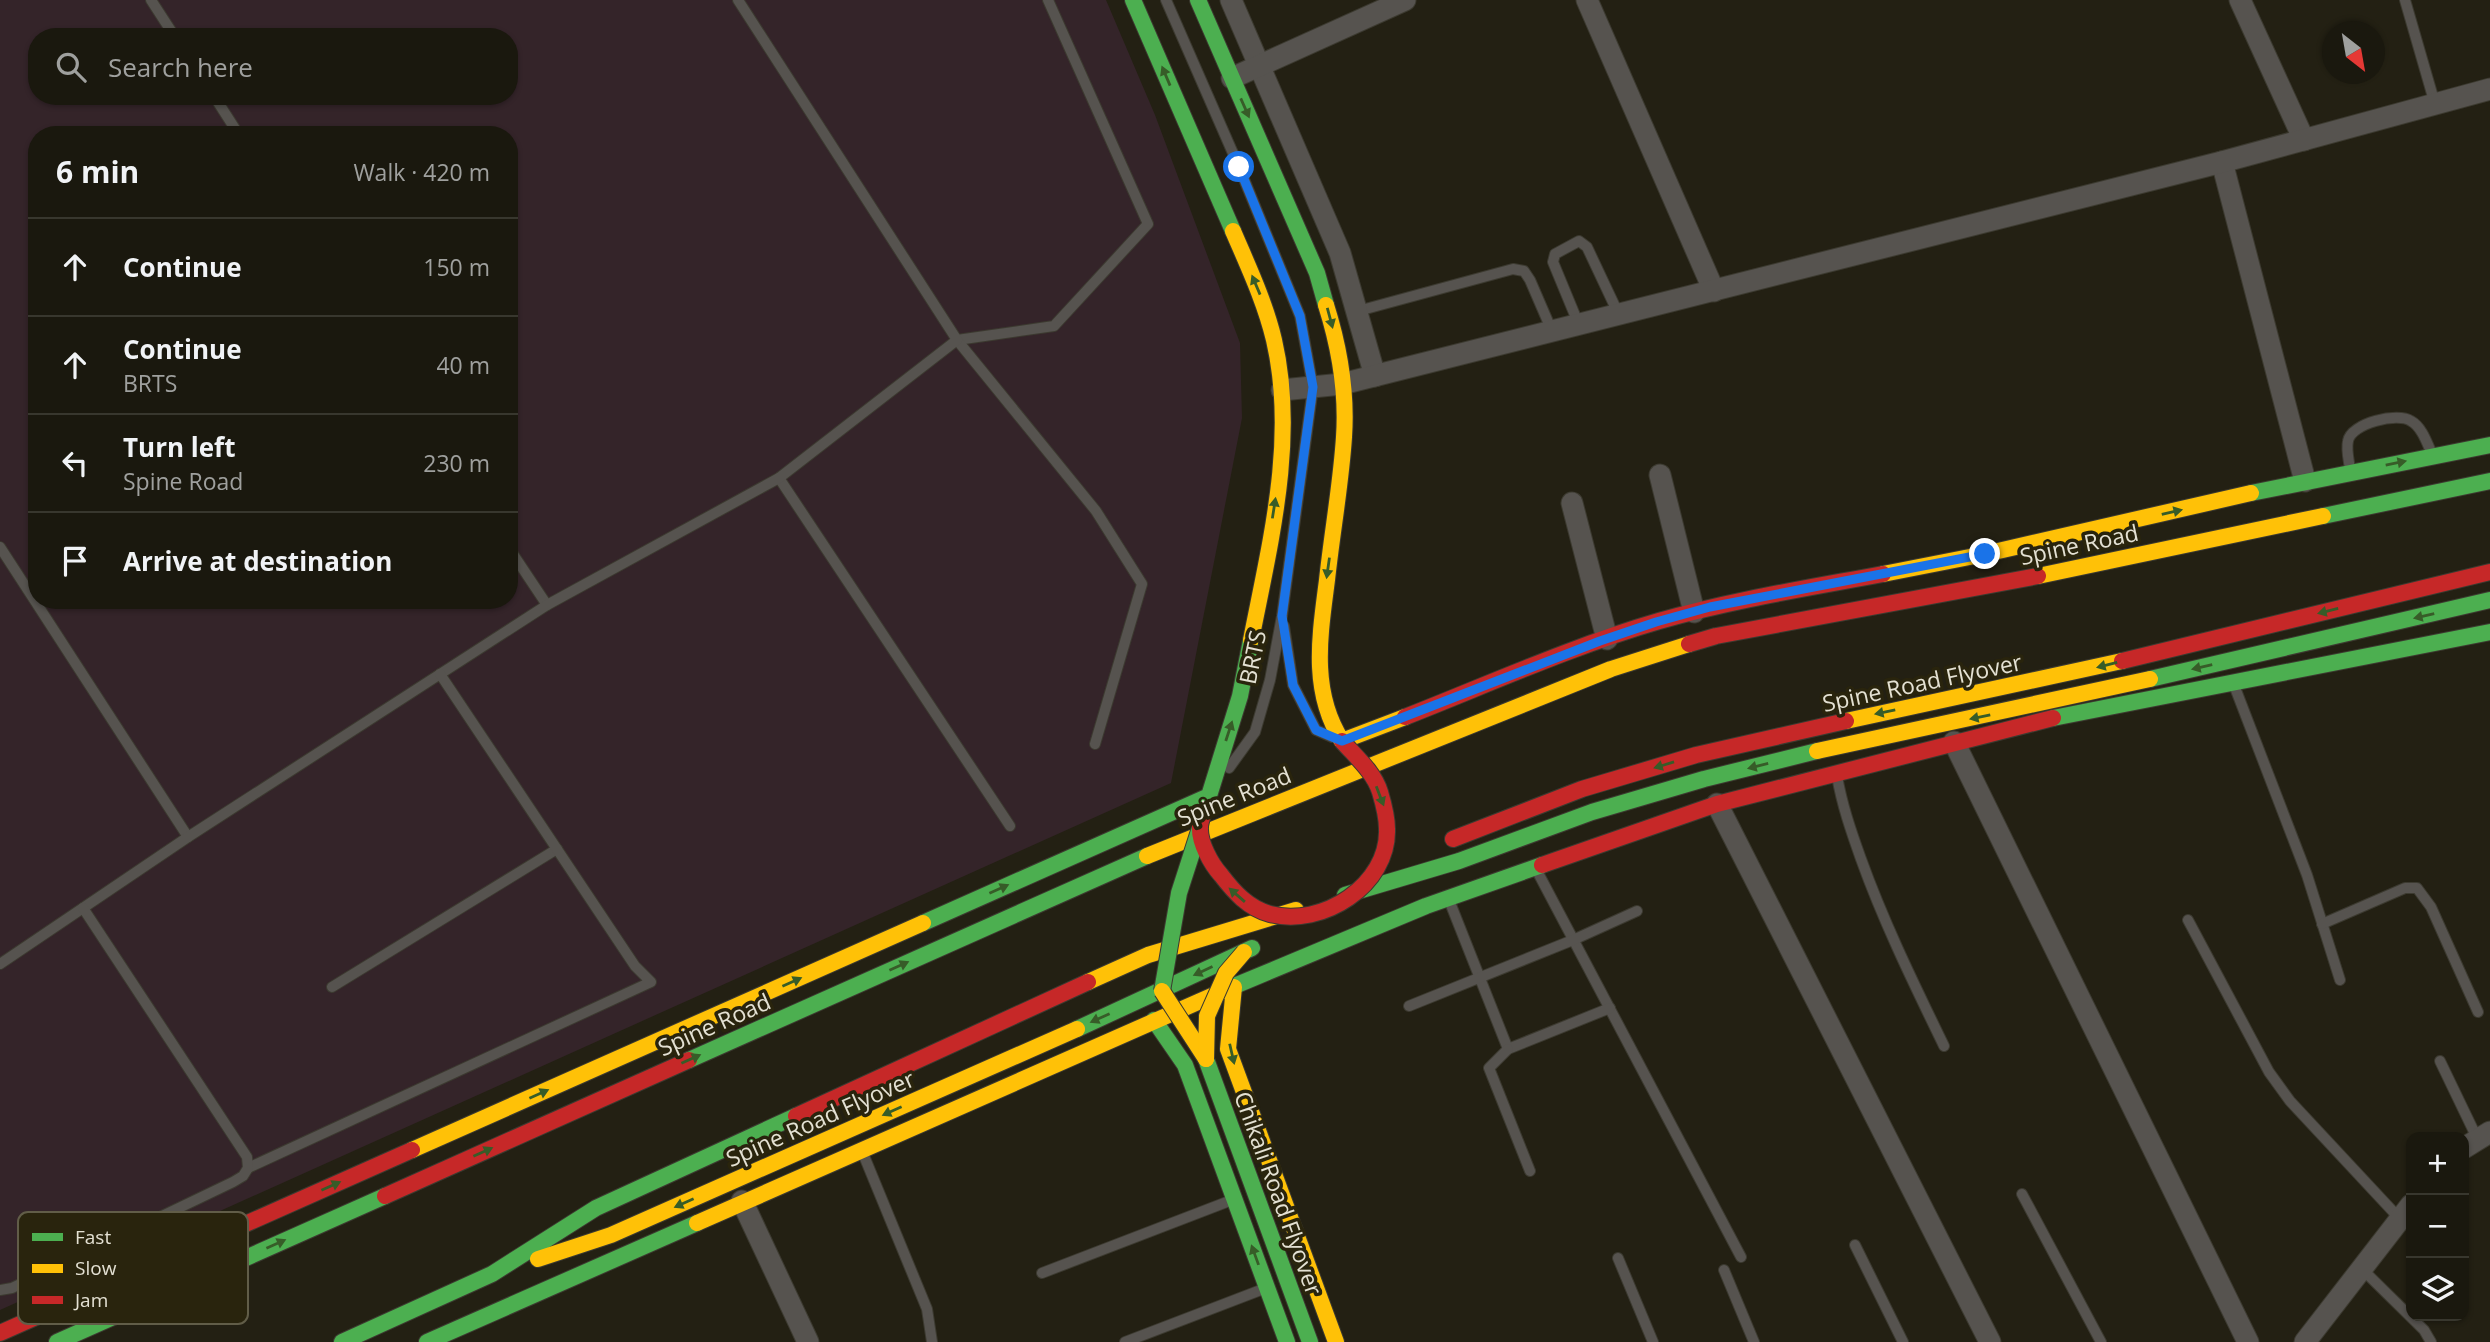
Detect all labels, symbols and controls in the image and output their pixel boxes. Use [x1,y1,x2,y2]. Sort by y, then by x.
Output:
north arrow [2322,21,2385,84]
search box [28,28,518,105]
icon: search [52,48,90,86]
text: Search here [108,49,253,85]
one-way arrow [1160,66,1172,86]
one-way arrow [1240,97,1251,118]
text: 6 min [56,151,139,192]
route start [1223,151,1254,182]
text: Walk · 420 m [353,156,490,188]
icon: ahead [56,248,94,286]
text: Continue [123,249,242,285]
text: 150 m [423,251,490,283]
one-way arrow [1251,274,1262,295]
one-way arrow [1325,307,1336,329]
text: Continue [123,331,242,367]
icon: ahead [56,346,94,384]
text: 40 m [436,349,490,381]
text: BRTS [123,367,177,399]
text: Turn left [123,429,235,465]
icon: left [56,444,94,482]
text: 230 m [423,447,490,479]
one-way arrow [2385,458,2407,469]
text: Spine Road [123,465,243,497]
one-way arrow [1269,497,1280,519]
one-way arrow [2161,507,2183,518]
street label: Spine Road [2017,516,2141,572]
route end [1969,538,2000,569]
icon: arrive [56,542,94,580]
text: Arrive at destination [123,543,392,579]
one-way arrow [1322,557,1333,579]
one-way arrow [2317,606,2339,617]
one-way arrow [2412,611,2434,622]
street label: BRTS [1231,627,1273,687]
street label: Spine Road Flyover [1819,645,2025,719]
one-way arrow [2096,660,2118,671]
one-way arrow [2191,662,2213,673]
one-way arrow [1874,707,1896,718]
one-way arrow [1969,711,1991,722]
one-way arrow [1224,720,1235,741]
street label: Spine Road [1172,759,1296,833]
one-way arrow [1653,760,1674,770]
one-way arrow [1747,761,1769,772]
one-way arrow [1375,786,1386,807]
one-way arrow [989,883,1010,894]
one-way arrow [1228,887,1246,903]
one-way arrow [889,960,909,972]
one-way arrow [1193,966,1213,977]
one-way arrow [781,976,802,987]
street label: Spine Road [653,985,775,1063]
one-way arrow [1090,1012,1110,1024]
one-way arrow [1227,1044,1238,1066]
one-way arrow [681,1053,701,1065]
street label: Spine Road Flyover [721,1062,920,1174]
street label: Chikali Road Flyover [1227,1087,1331,1300]
one-way arrow [529,1088,549,1100]
one-way arrow [882,1105,902,1117]
map controls [2406,1132,2469,1321]
button: + [2406,1132,2469,1195]
one-way arrow [473,1146,494,1157]
one-way arrow [321,1180,341,1192]
button: − [2406,1195,2469,1258]
one-way arrow [674,1197,694,1209]
legend [18,1212,248,1324]
text: Fast [75,1224,111,1250]
one-way arrow [265,1238,286,1249]
one-way arrow [1249,1244,1260,1265]
text: Slow [75,1255,117,1281]
button: layers [2406,1258,2469,1321]
text: Jam [73,1287,108,1313]

